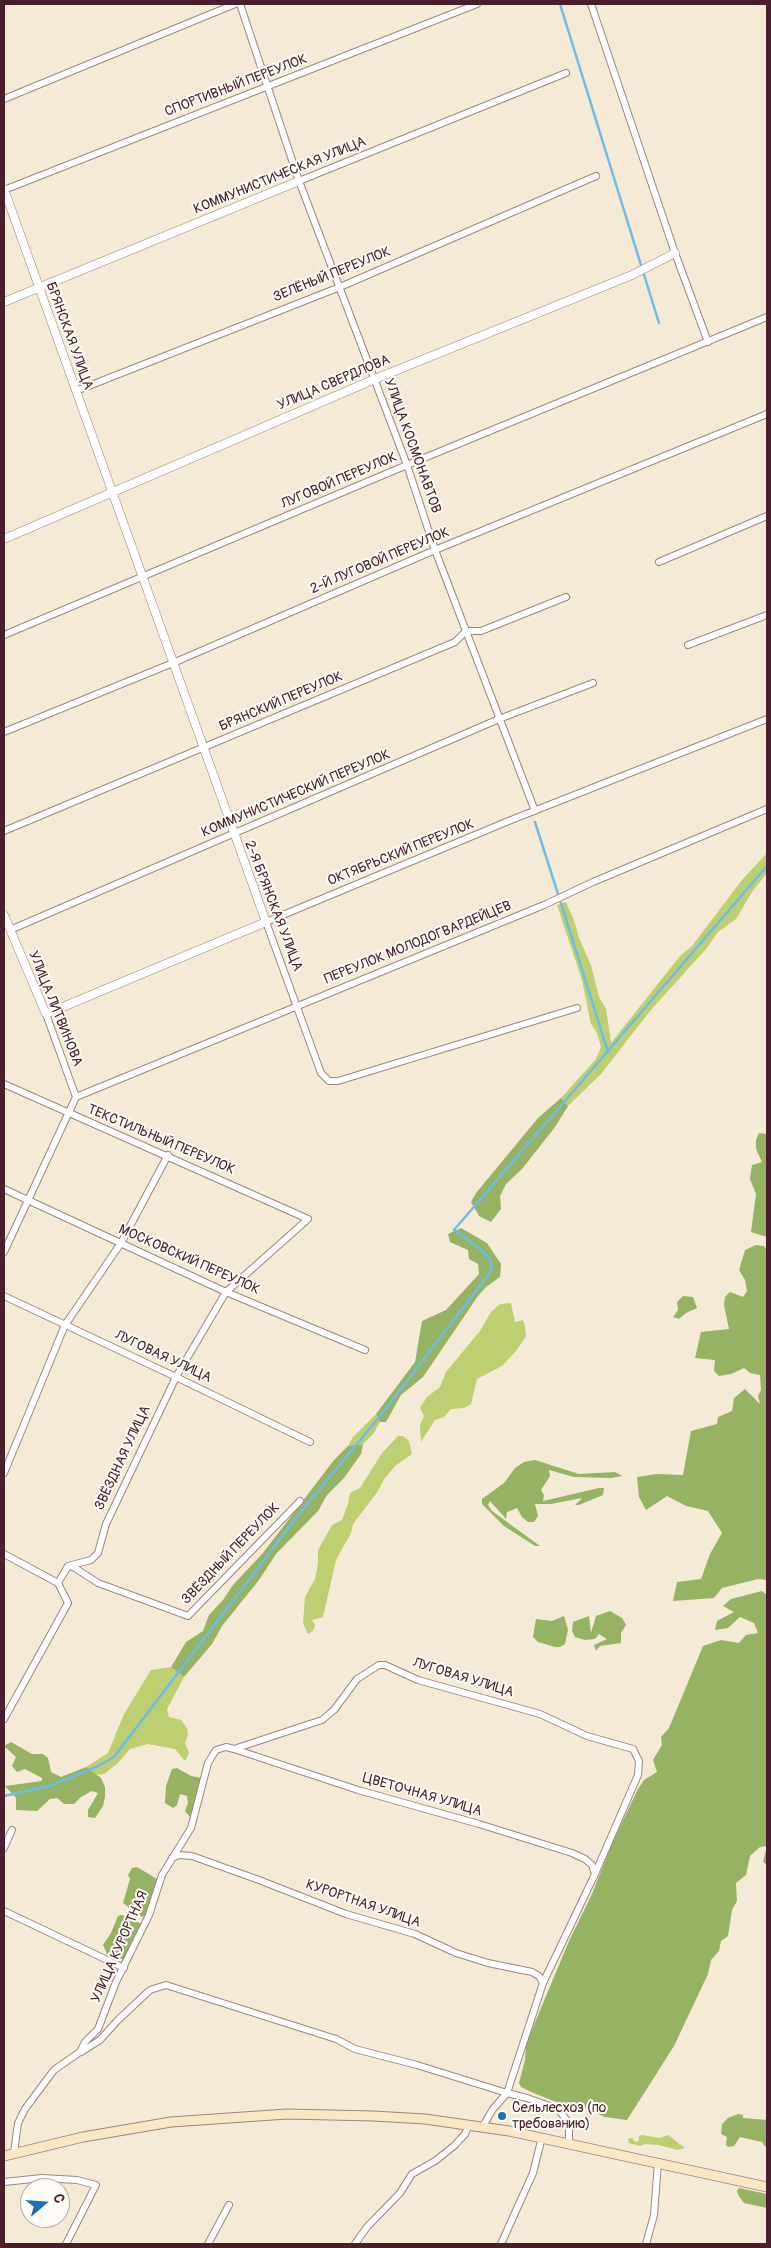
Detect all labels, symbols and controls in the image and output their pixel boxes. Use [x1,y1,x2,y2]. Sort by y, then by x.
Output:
street label: СПОРТИВНЫЙ ПЕРЕУЛОК [162,51,310,121]
street label: КОММУНИСТИЧЕСКАЯ УЛИЦА [191,134,369,218]
street label: ЗЕЛЁНЫЙ ПЕРЕУЛОК [271,244,393,306]
street label: БРЯНСКАЯ УЛИЦА [42,280,96,392]
street label: УЛИЦА СВЕРДЛОВА [275,352,393,414]
street label: УЛИЦА КОСМОНАВТОВ [380,376,444,516]
street label: ЛУГОВОЙ ПЕРЕУЛОК [279,449,399,513]
street label: 2-Й ЛУГОВОЙ ПЕРЕУЛОК [308,524,452,598]
street label: БРЯНСКИЙ ПЕРЕУЛОК [217,668,345,736]
street label: КОММУНИСТИЧЕСКИЙ ПЕРЕУЛОК [199,747,393,841]
street label: ОКТЯБРЬСКИЙ ПЕРЕУЛОК [325,816,477,890]
street label: 2-Я БРЯНСКАЯ УЛИЦА [240,838,306,974]
street label: ПЕРЕУЛОК МОЛОДОГВАРДЕЙЦЕВ [322,898,514,988]
street label: УЛИЦА ЛИТВИНОВА [24,949,86,1069]
street label: ТЕКСТИЛЬНЫЙ ПЕРЕУЛОК [85,1101,237,1179]
street label: МОСКОВСКИЙ ПЕРЕУЛОК [116,1221,262,1299]
street label: ЛУГОВАЯ УЛИЦА [112,1327,214,1387]
street label: ЗВЁЗДНАЯ УЛИЦА [91,1403,155,1513]
street label: ЗВЁЗДНЫЙ ПЕРЕУЛОК [178,1500,284,1608]
street label: ЛУГОВАЯ УЛИЦА [410,1655,516,1701]
street label: ЦВЕТОЧНАЯ УЛИЦА [360,1770,484,1820]
street label: КУРОРТНАЯ УЛИЦА [303,1876,423,1932]
street label: УЛИЦА КУРОРТНАЯ [88,1889,152,2005]
place label: Сельлесхоз (по требованию) [512,2100,606,2132]
marker: Сельлесхоз (по требованию) [496,2110,508,2122]
north arrow [20,2178,70,2228]
text: С [49,2192,68,2205]

